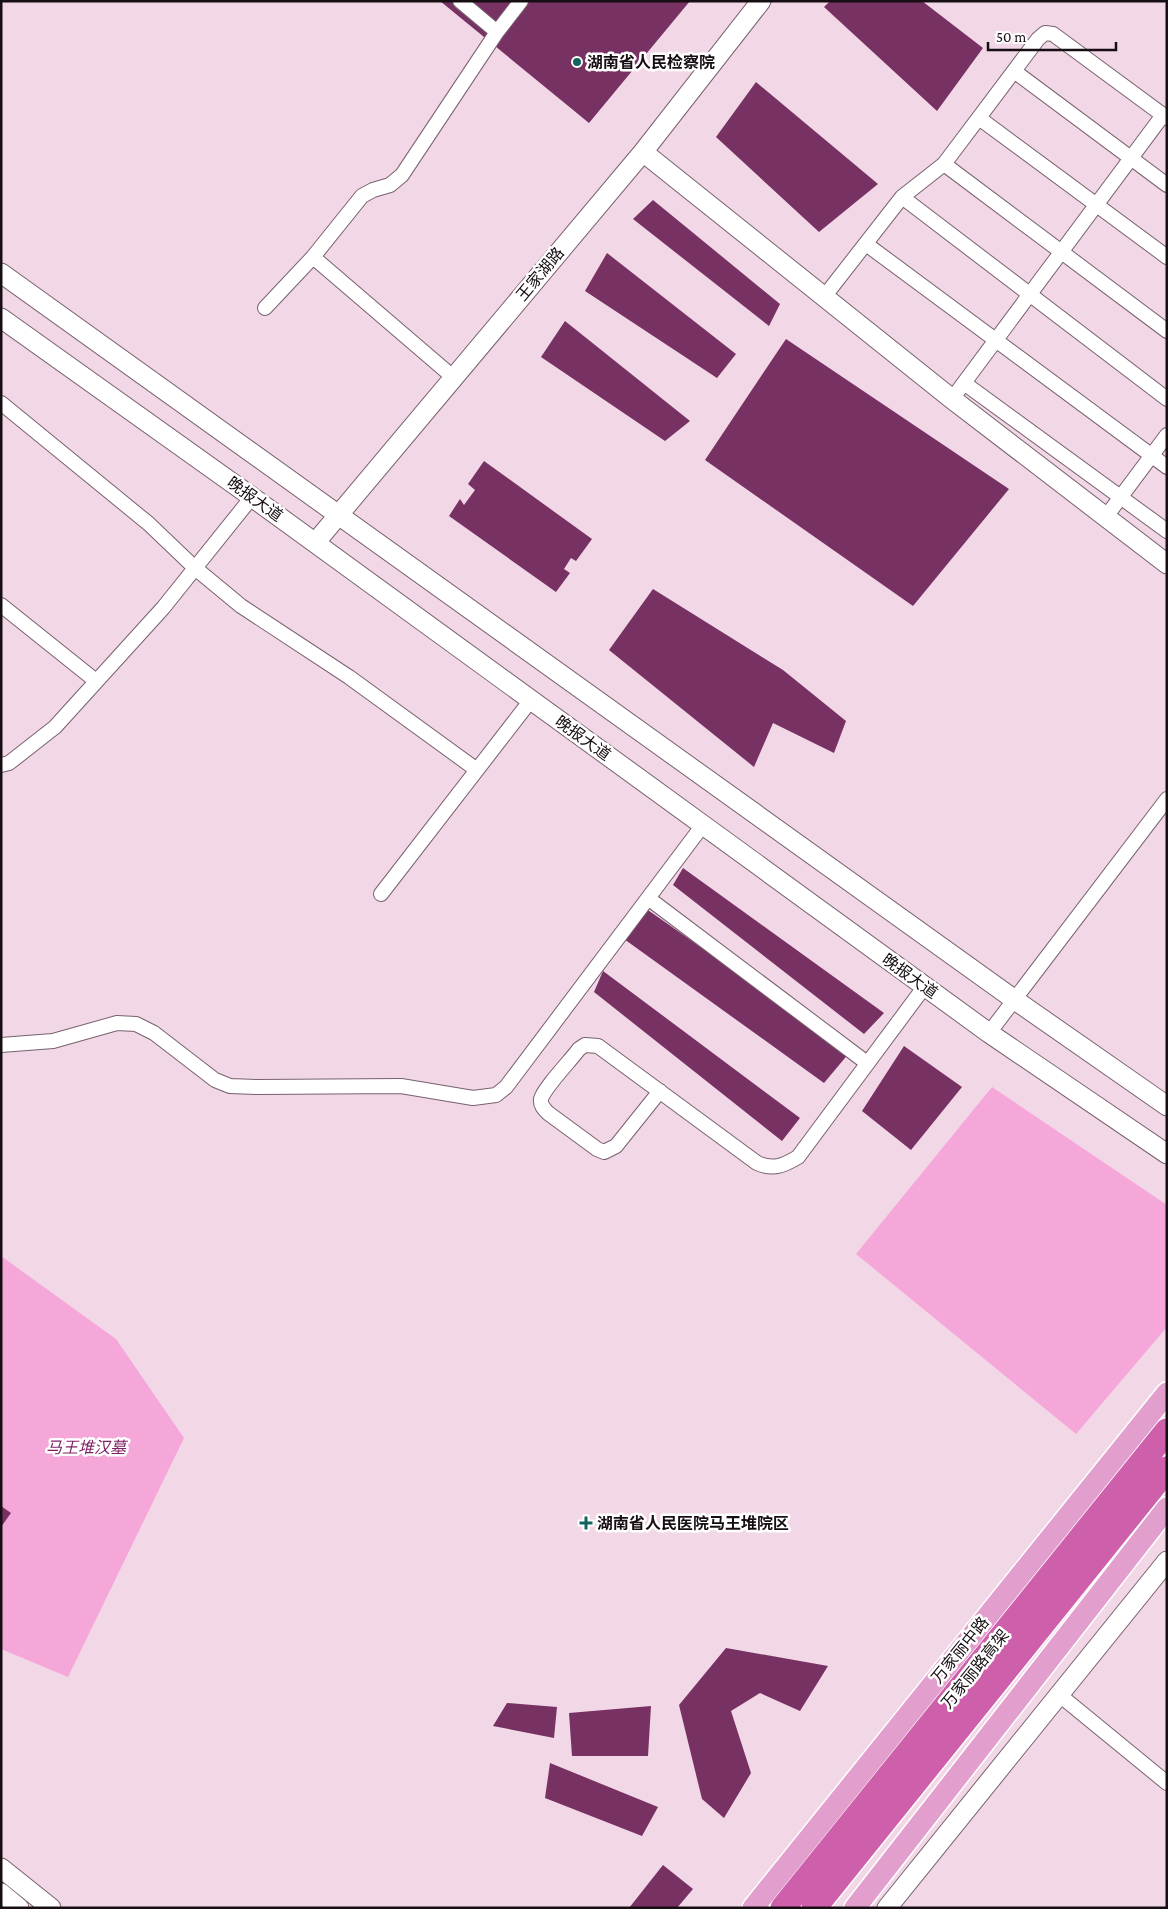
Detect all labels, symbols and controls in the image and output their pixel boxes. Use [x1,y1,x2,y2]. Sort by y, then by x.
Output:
scale bar [988,20,1116,52]
text: 50 m [996,29,1026,45]
place label: 湖南省人民检察院 [587,53,715,71]
marker: 湖南省人民检察院 [571,56,583,68]
street label: 王家湖路 [513,244,567,304]
street label: 晚报大道 [224,473,286,525]
street label: 晚报大道 [552,712,614,764]
street label: 晚报大道 [879,950,941,1002]
park label: 马王堆汉墓 [46,1439,129,1456]
place label: 湖南省人民医院马王堆院区 [597,1514,789,1532]
marker: 湖南省人民医院马王堆院区 [579,1516,593,1530]
street label: 万家丽中路 [928,1614,992,1686]
street label: 万家丽路高架 [938,1626,1012,1712]

